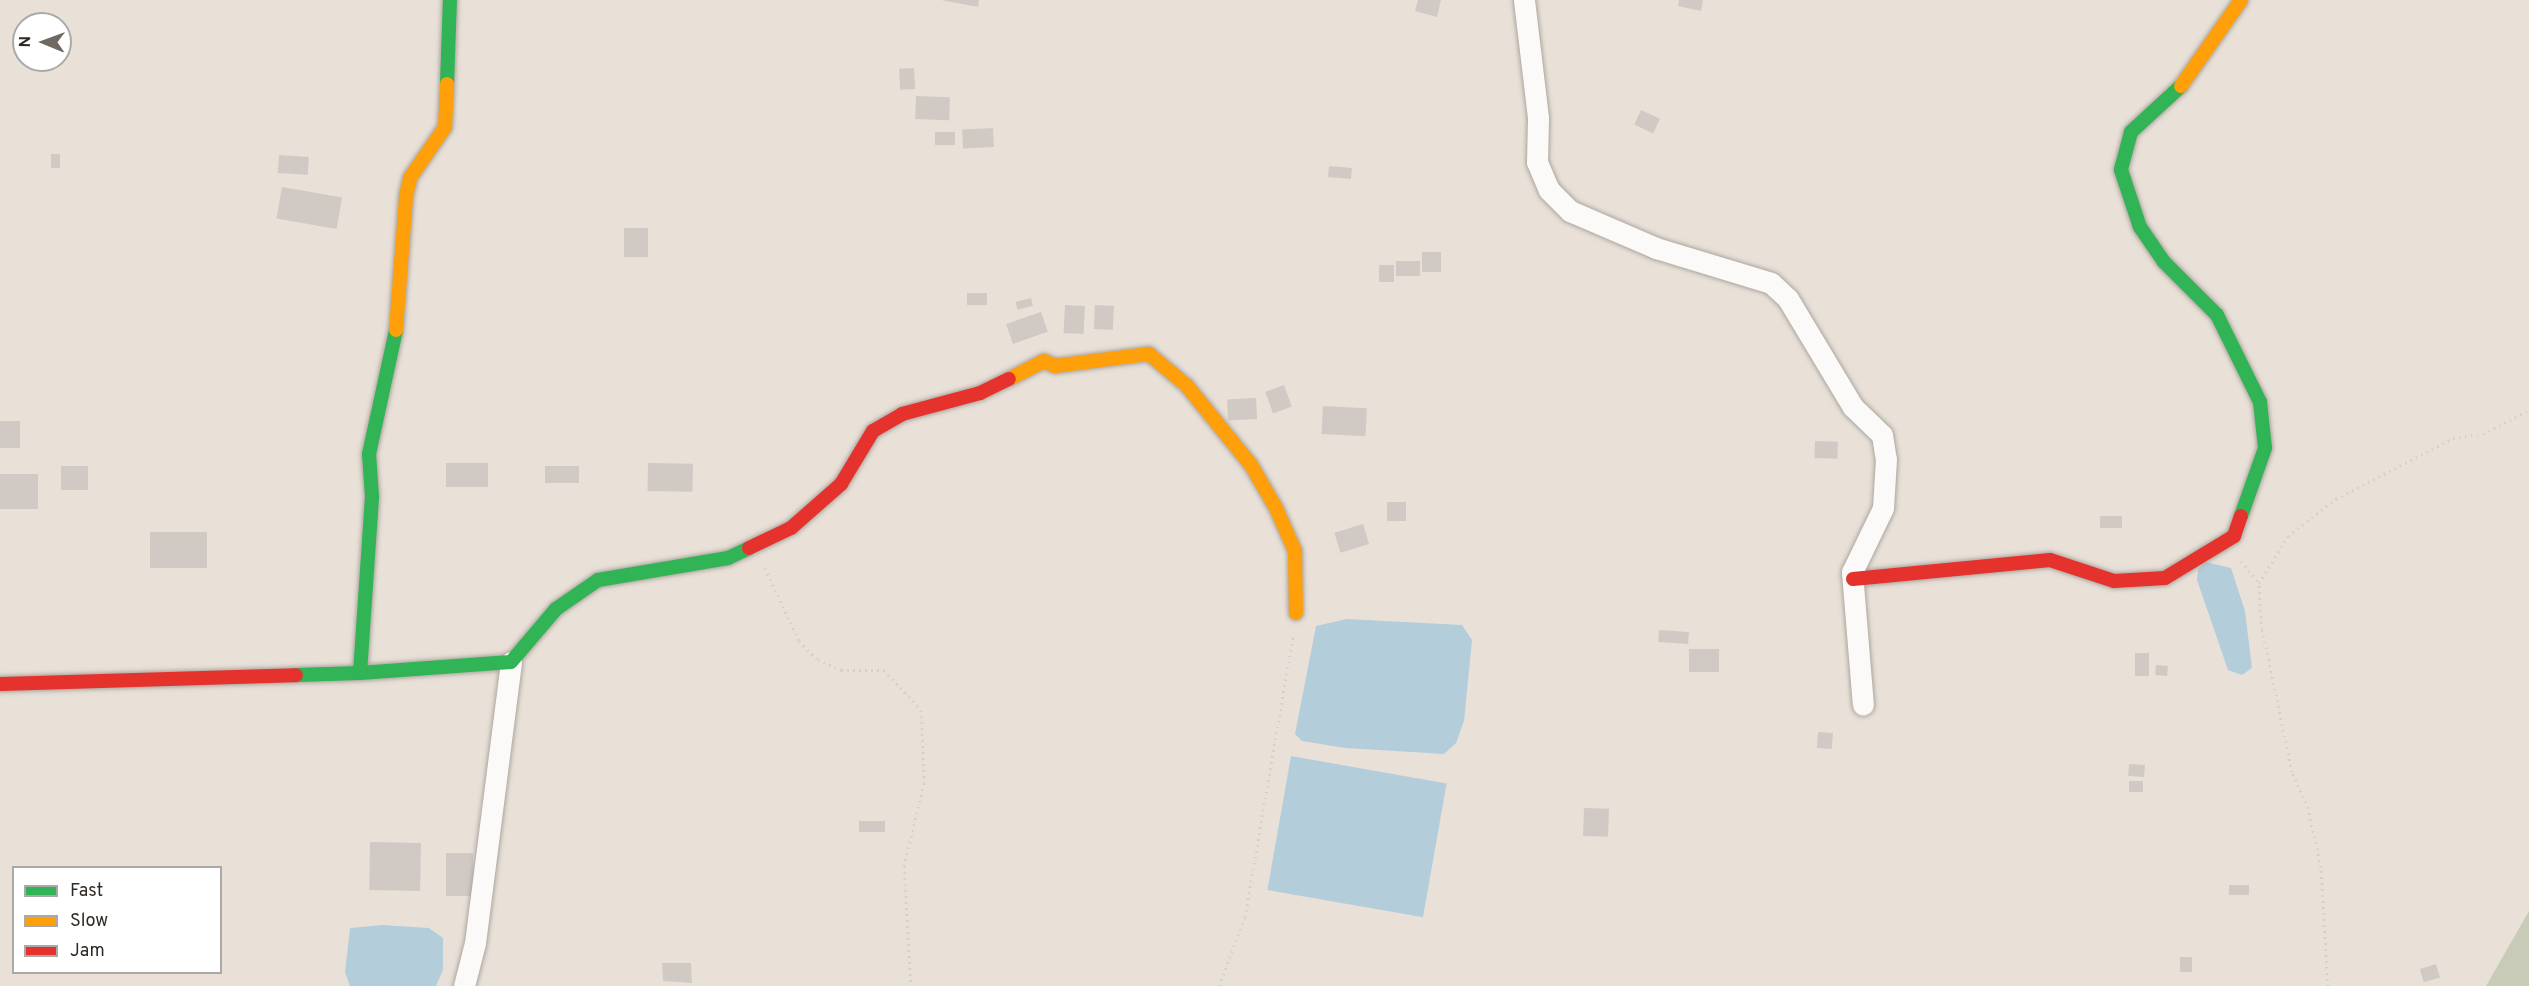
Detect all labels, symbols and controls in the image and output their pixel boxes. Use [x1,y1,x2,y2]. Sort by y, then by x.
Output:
north arrow [12,12,72,72]
text: N [16,36,36,48]
legend [12,866,222,974]
text: Fast [70,880,103,903]
text: Slow [70,910,108,933]
text: Jam [70,940,105,963]

